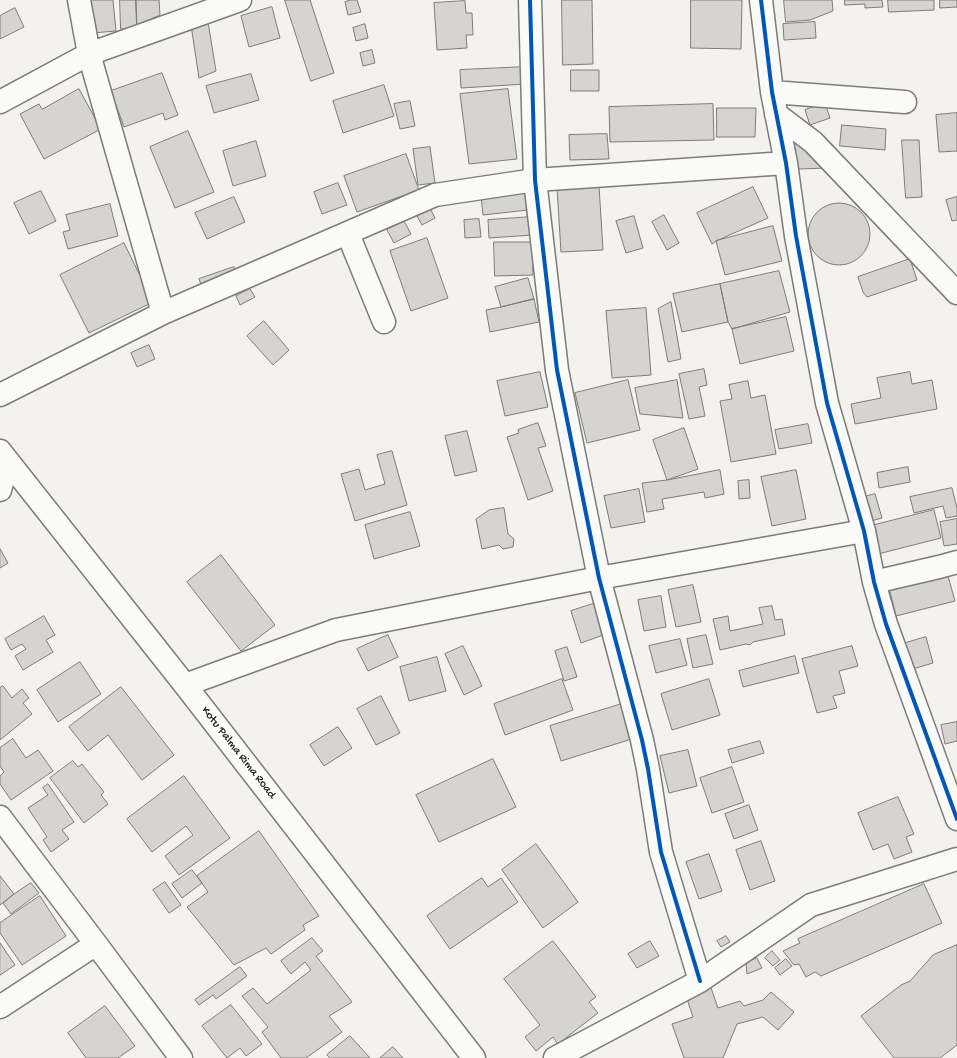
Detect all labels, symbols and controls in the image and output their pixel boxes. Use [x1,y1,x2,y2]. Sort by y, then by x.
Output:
street label: Kotu Palma Rima Road [197,704,279,802]

